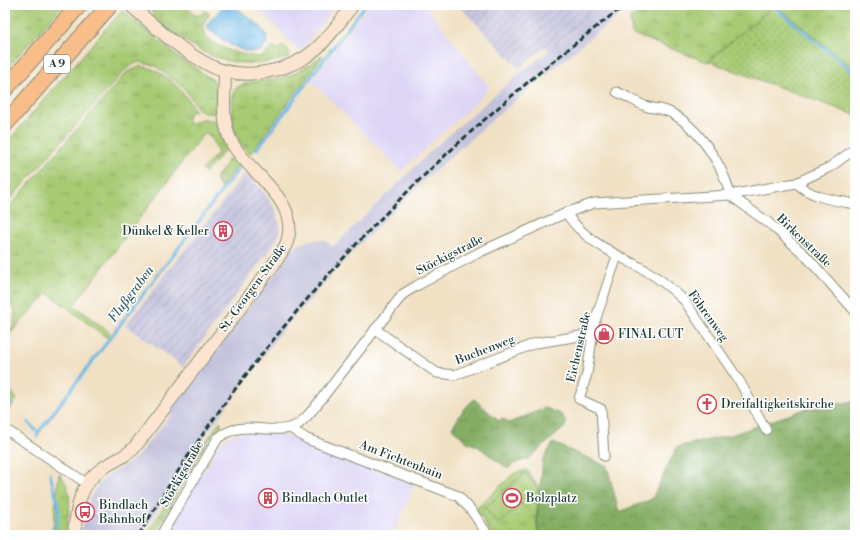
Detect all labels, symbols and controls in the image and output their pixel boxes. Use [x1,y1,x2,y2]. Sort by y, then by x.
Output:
road number: A 9 [44,55,70,73]
street label: Birkenstraße [773,210,835,271]
building icon: Dünkel & Keller [212,220,234,242]
place label: Dünkel & Keller [122,224,209,239]
street label: Stöckigstraße [414,232,486,278]
street label: St.-Georgen-Straße [216,241,290,335]
water label: Flußgraben [105,262,158,325]
street label: Föhrenweg [684,287,732,345]
street label: Eichenstraße [564,310,594,384]
shop icon: FINAL CUT [593,323,615,345]
place label: FINAL CUT [618,327,684,342]
street label: Buchenweg [452,332,517,368]
church icon: Dreifaltigkeitskirche [696,393,718,415]
place label: Dreifaltigkeitskirche [721,397,834,412]
street label: Am Fichtenhain [356,437,445,483]
street label: Stöckigstraße [157,438,207,510]
building icon: Bindlach Outlet [257,487,279,509]
sports icon: Bolzplatz [501,487,523,509]
place label: Bindlach Outlet [281,491,369,506]
place label: Bolzplatz [525,491,577,506]
place label: Bindlach Bahnhof [98,498,148,527]
bus stop icon: Bindlach Bahnhof [74,501,96,523]

